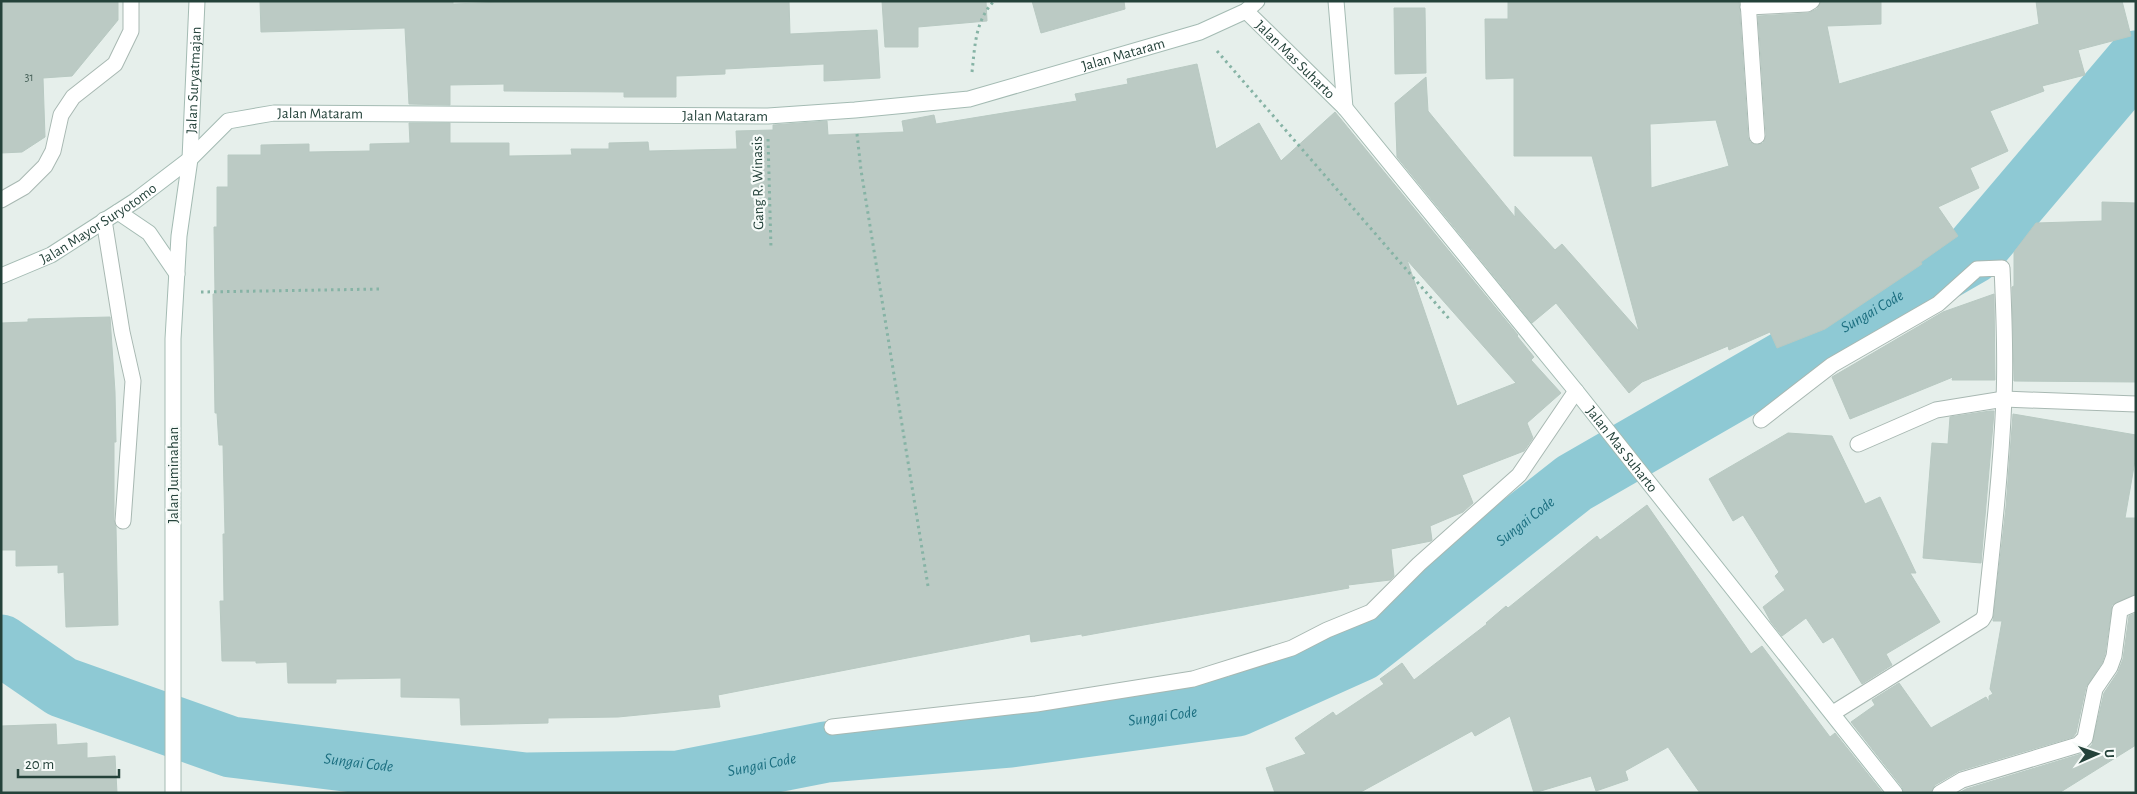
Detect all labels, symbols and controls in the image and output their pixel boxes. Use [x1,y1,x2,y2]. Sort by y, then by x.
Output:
street label: Jalan Mas Suharto [1253,17,1338,101]
street label: Jalan Suryatmajan [184,26,203,134]
street label: Jalan Mataram [1080,35,1166,73]
house number: 31 [24,71,34,83]
street label: Jalan Mataram [277,106,363,121]
street label: Jalan Mataram [682,108,768,124]
street label: Gang R. Winasis [750,136,766,230]
street label: Jalan Mayor Suryotomo [38,180,159,266]
water label: Sungai Code [1838,287,1906,335]
street label: Jalan Mas Suharto [1584,403,1661,495]
street label: Jalan Juminahan [166,427,181,523]
water label: Sungai Code [1493,493,1558,549]
water label: Sungai Code [1127,704,1198,729]
north arrow [2072,729,2122,779]
scale bar [18,746,119,778]
text: U [2102,749,2116,758]
water label: Sungai Code [323,750,394,775]
water label: Sungai Code [726,750,797,779]
text: 20 m [25,757,54,772]

